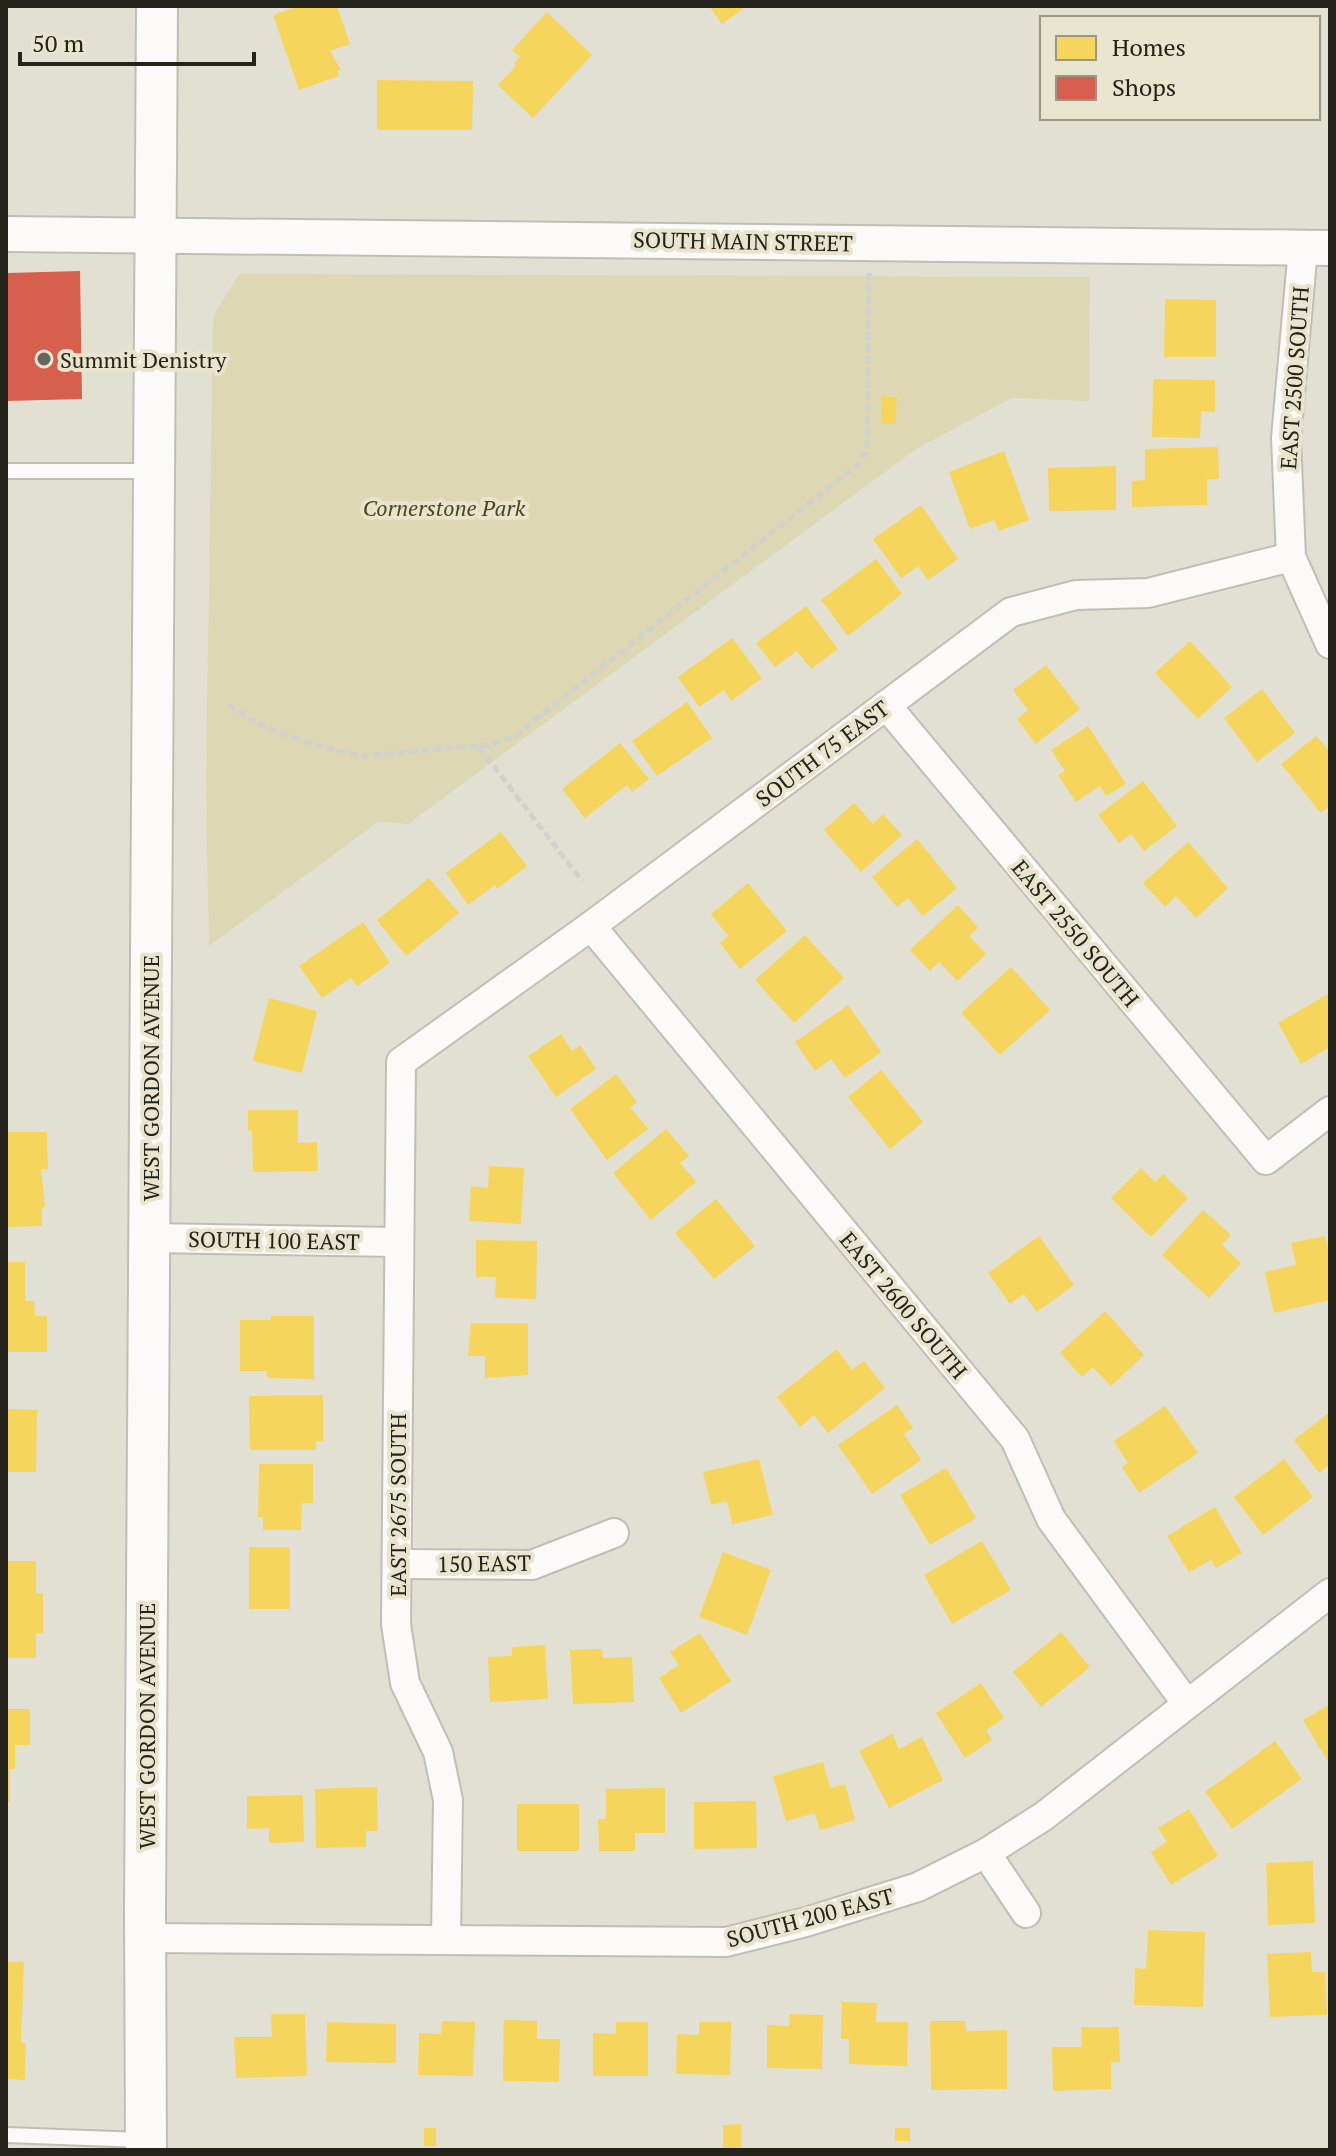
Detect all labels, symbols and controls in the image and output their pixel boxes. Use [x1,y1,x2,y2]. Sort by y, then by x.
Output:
scale bar [20,16,254,66]
legend [1040,16,1320,120]
text: 50 m [32,27,84,59]
text: Homes [1112,31,1186,63]
text: Shops [1112,71,1176,103]
street label: SOUTH MAIN STREET [633,225,854,257]
street label: EAST 2500 SOUTH [1273,286,1315,470]
place label: Summit Denistry [60,345,227,374]
marker: Summit Denistry [35,350,53,368]
park label: Cornerstone Park [363,493,526,522]
street label: SOUTH 75 EAST [749,693,895,813]
street label: EAST 2550 SOUTH [1006,853,1146,1013]
street label: WEST GORDON AVENUE [136,955,165,1201]
street label: SOUTH 100 EAST [188,1224,360,1256]
street label: EAST 2600 SOUTH [834,1225,974,1385]
street label: EAST 2675 SOUTH [383,1413,412,1597]
street label: 150 EAST [437,1548,532,1578]
street label: WEST GORDON AVENUE [132,1603,161,1849]
street label: SOUTH 200 EAST [723,1881,897,1953]

